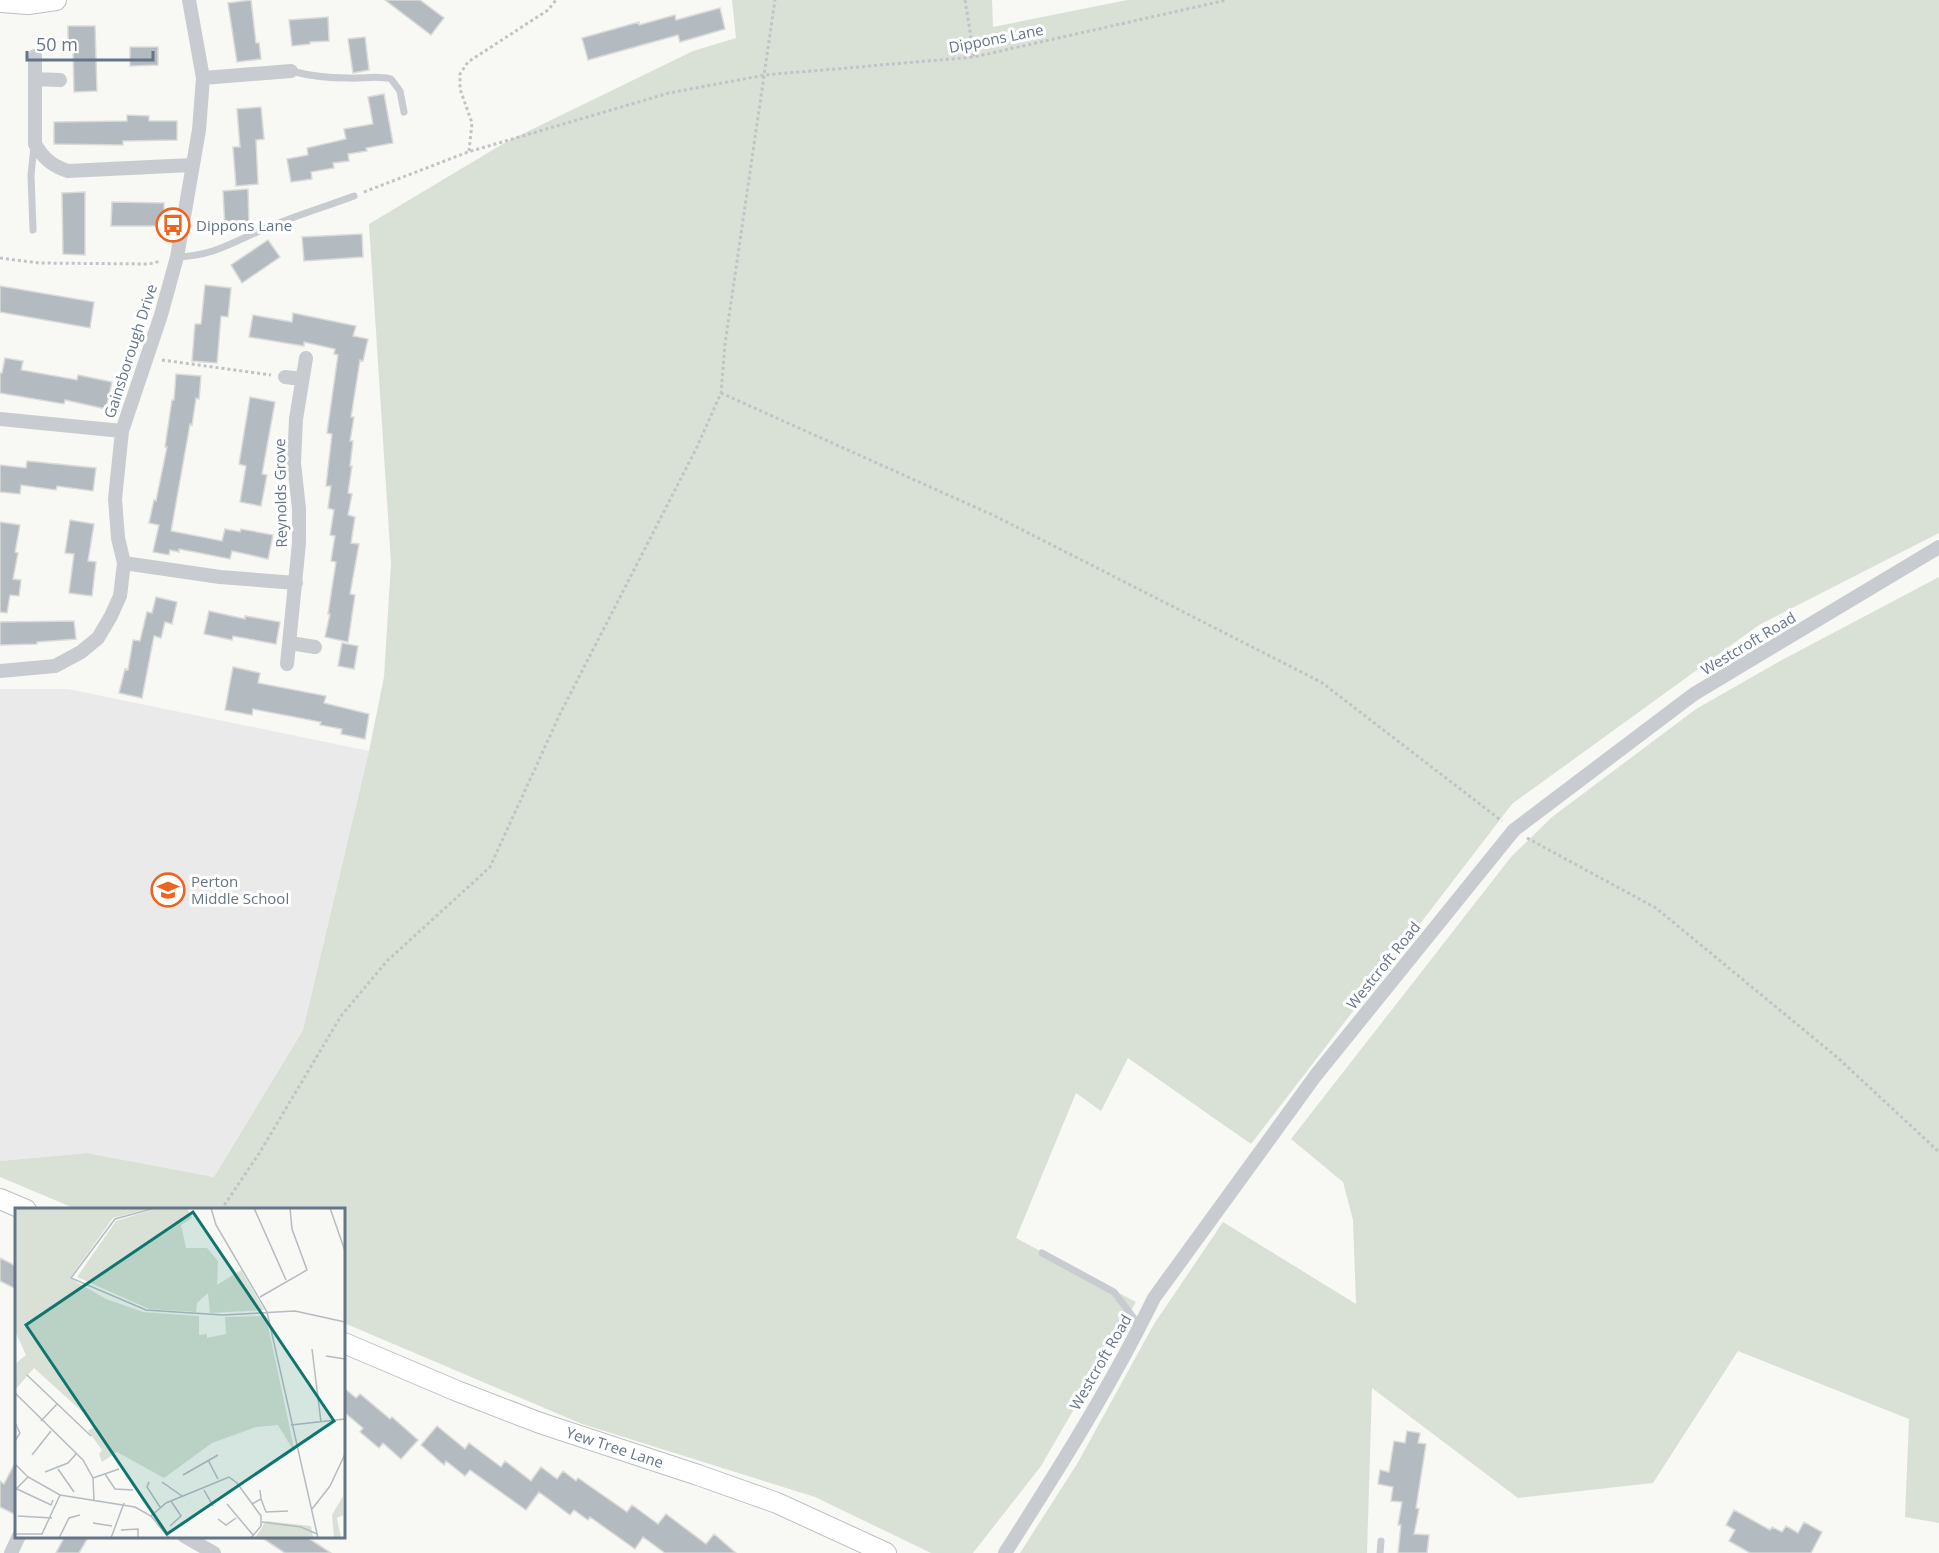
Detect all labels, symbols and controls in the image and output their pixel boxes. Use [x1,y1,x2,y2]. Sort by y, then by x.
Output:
street label: Dippons Lane [947,19,1045,57]
scale bar [27,24,153,62]
text: 50 m [36,32,78,56]
bus stop icon: Dippons Lane [155,207,191,243]
place label: Dippons Lane [196,215,292,235]
street label: Gainsborough Drive [99,281,161,421]
street label: Reynolds Grove [269,438,291,548]
street label: Westcroft Road [1697,607,1799,679]
place label: Perton Middle School [191,871,289,908]
school or university icon: Perton Middle School [150,872,186,908]
street label: Westcroft Road [1341,917,1425,1013]
inset map [15,1208,345,1538]
street label: Westcroft Road [1065,1311,1135,1413]
street label: Yew Tree Lane [564,1422,666,1472]

